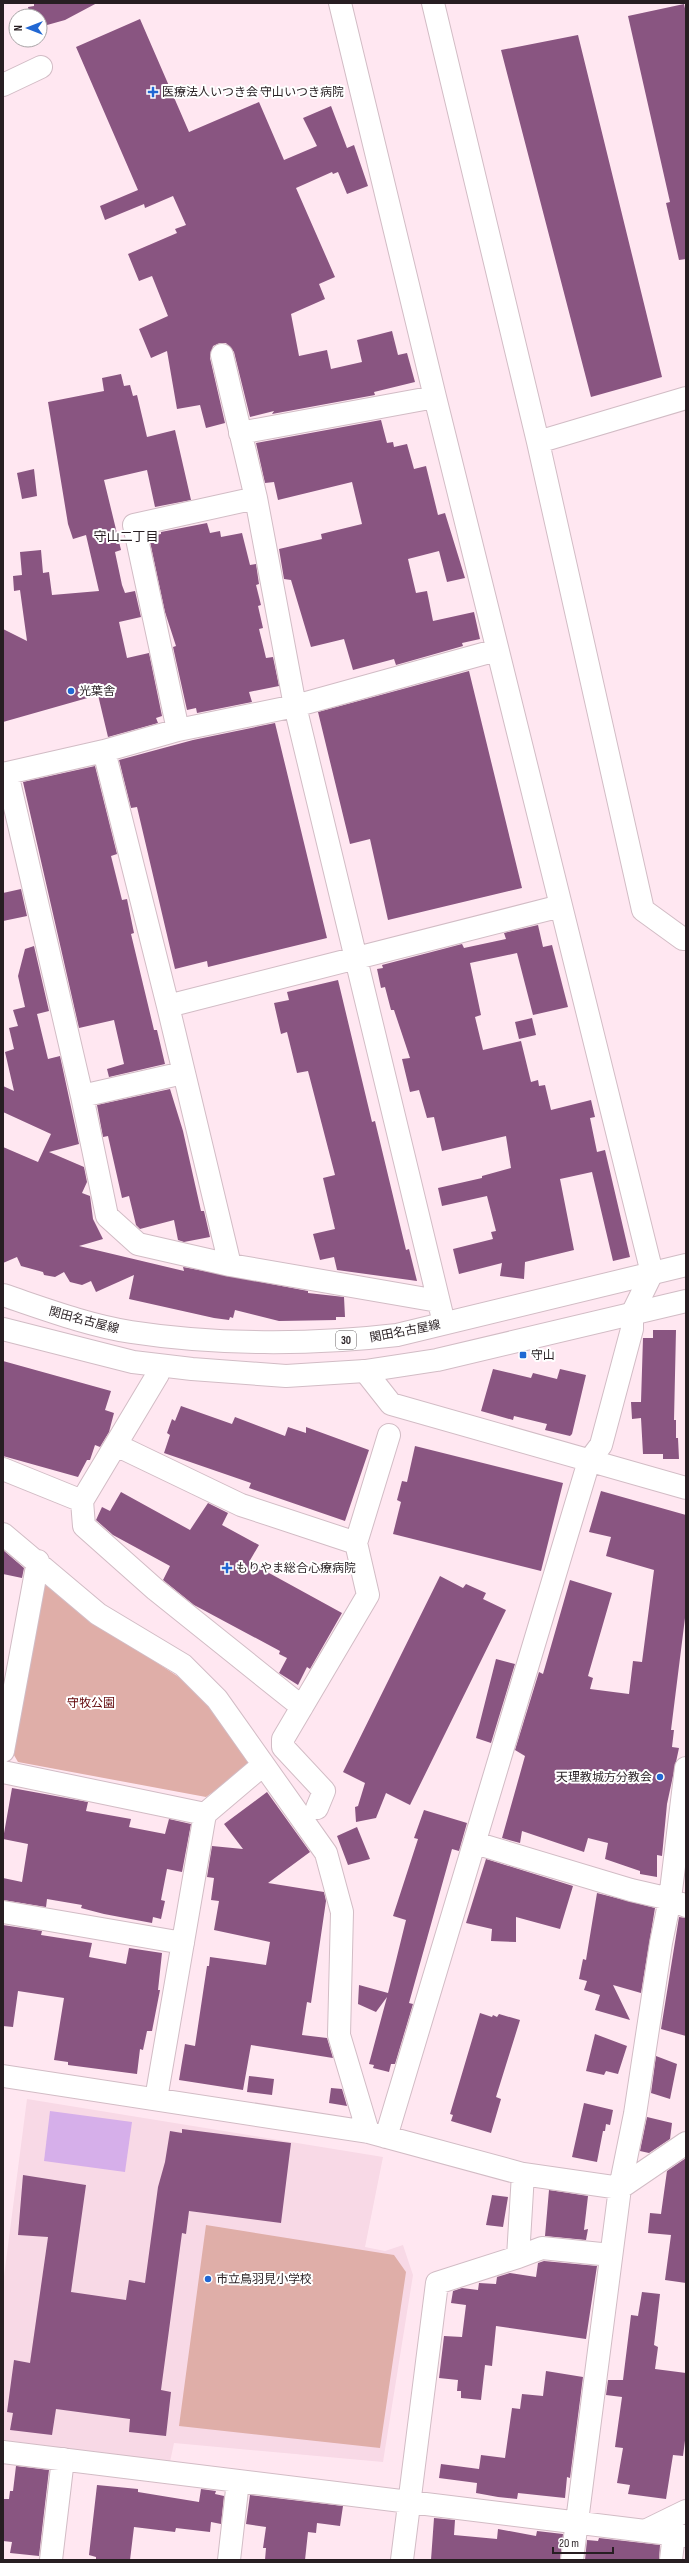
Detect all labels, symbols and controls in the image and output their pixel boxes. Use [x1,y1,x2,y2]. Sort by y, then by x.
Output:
north arrow [8,8,48,48]
text: N [12,25,25,31]
place label: 医療法人いつき会 守山いつき病院 [162,85,344,100]
marker: 医療法人いつき会 守山いつき病院 [147,86,159,98]
district label: 守山二丁目 [93,529,159,545]
place label: 光葉舎 [79,684,115,699]
marker: 光葉舎 [66,686,76,696]
street label: 関田名古屋線 [47,1304,121,1337]
street label: 関田名古屋線 [368,1317,442,1346]
road number: 30 [336,1331,356,1349]
place label: 守山 [531,1348,555,1363]
marker: 守山 [518,1350,528,1360]
place label: もりやま総合心療病院 [236,1561,356,1576]
marker: もりやま総合心療病院 [221,1562,233,1574]
park label: 守牧公園 [67,1696,115,1711]
place label: 天理教城方分教会 [556,1770,652,1785]
marker: 天理教城方分教会 [655,1772,665,1782]
place label: 市立鳥羽見小学校 [216,2272,312,2287]
marker: 市立鳥羽見小学校 [203,2274,213,2284]
scale bar [553,2529,613,2555]
text: 20 m [559,2536,579,2551]

